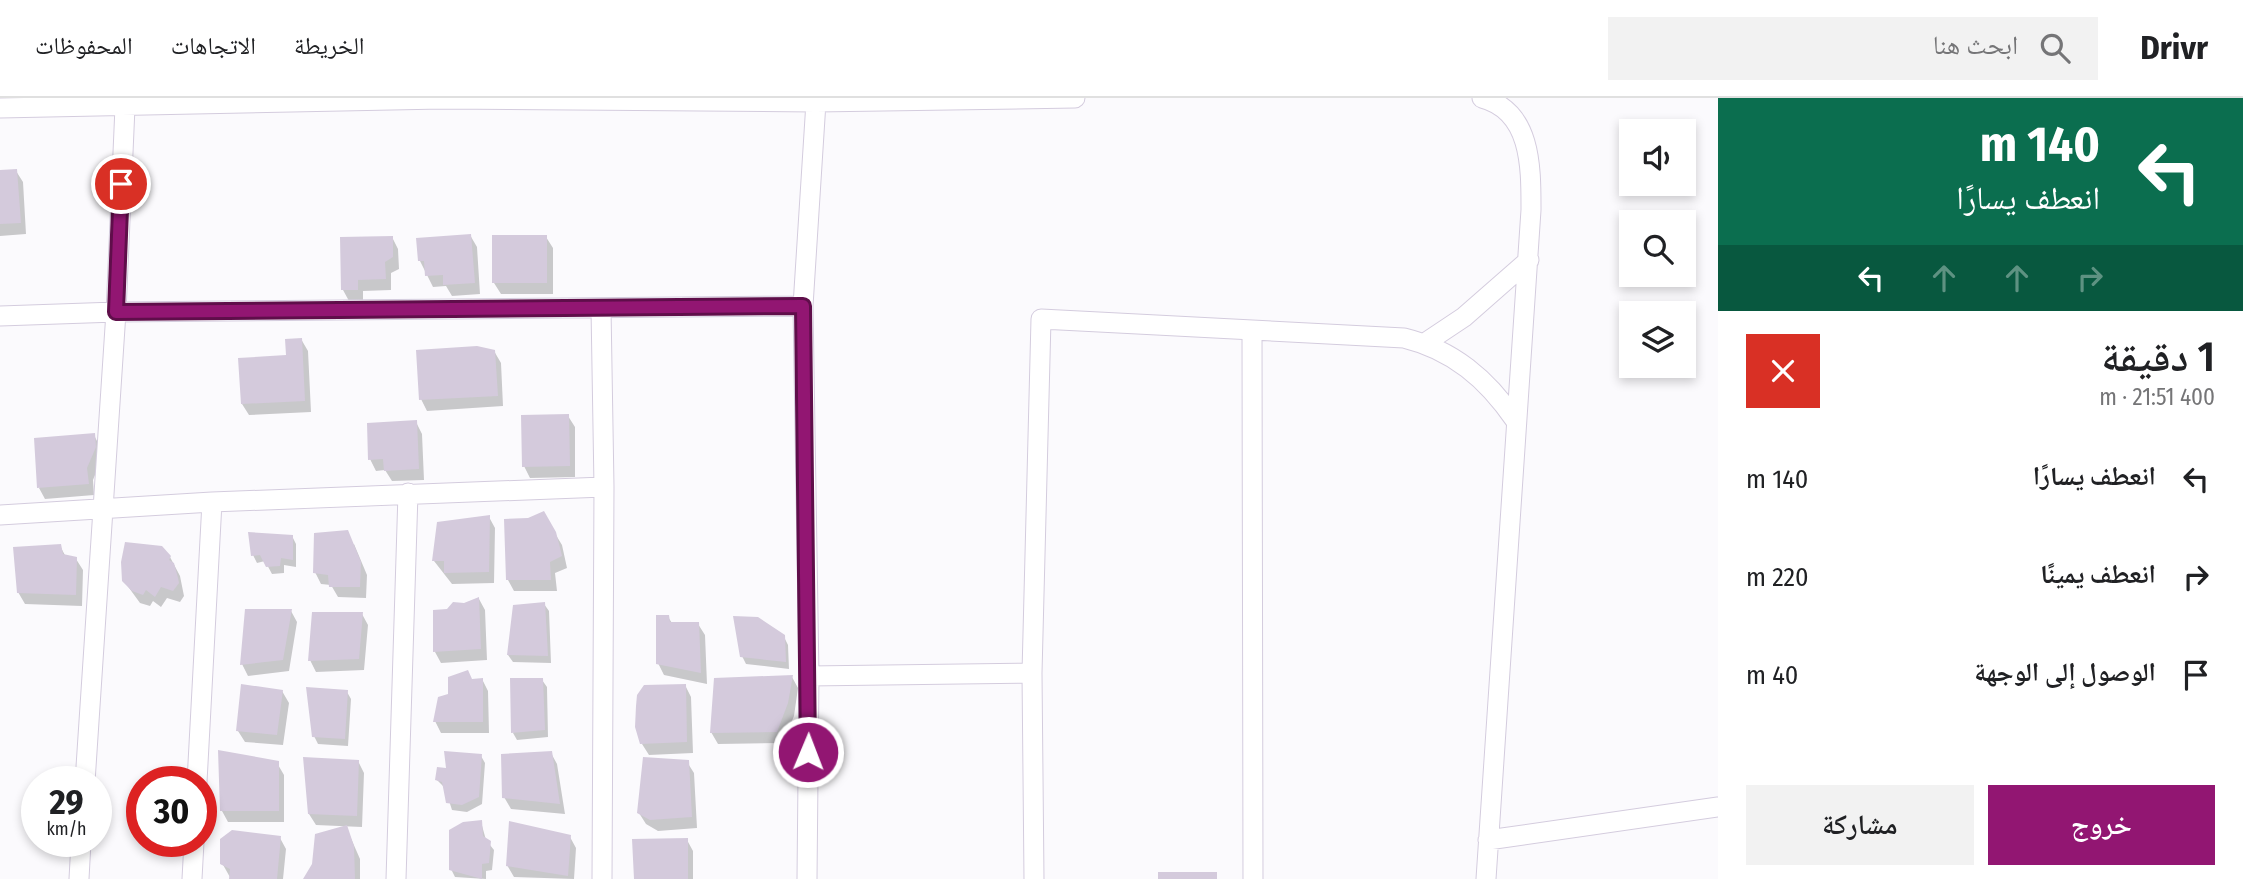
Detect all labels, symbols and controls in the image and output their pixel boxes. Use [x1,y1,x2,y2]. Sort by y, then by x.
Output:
search box [1608,17,2098,80]
text: Drivr [2140,28,2208,68]
icon: search [2036,29,2074,67]
text: ابحث هنا [1933,30,2018,61]
text: المحفوظات [35,32,133,60]
text: الاتجاهات [171,32,256,60]
text: الخريطة [294,32,365,60]
text: 140 m [1980,115,2100,174]
map controls [1619,119,1696,378]
button: sound [1619,119,1696,196]
icon: left [2124,126,2215,217]
pin [91,154,151,214]
icon: arrive [102,165,140,203]
text: انعطف يسارًا [1956,179,2100,217]
button: search [1619,210,1696,287]
icon: left [1852,259,1890,297]
icon: ahead [1925,259,1963,297]
icon: ahead [1998,259,2036,297]
icon: right [2071,259,2109,297]
button: layers [1619,301,1696,378]
text: 1 دقيقة [2101,332,2215,382]
button: close [1746,334,1820,408]
text: 400 m · 21:51 [2099,383,2215,411]
icon: left [2177,460,2215,498]
text: انعطف يسارًا [2033,461,2156,492]
text: 140 m [1746,464,1808,495]
icon: right [2177,558,2215,596]
text: انعطف يمينًا [2040,559,2156,590]
text: 220 m [1746,562,1809,593]
icon: arrive [2177,656,2215,694]
text: الوصول إلى الوجهة [1974,657,2156,688]
text: 40 m [1746,660,1798,691]
position arrow [771,715,845,789]
speed limit sign: 30 [126,766,217,857]
text: 29 [49,781,84,823]
button: مشاركة [1746,785,1974,865]
button: خروج [1988,785,2215,865]
text: km/h [46,818,87,840]

